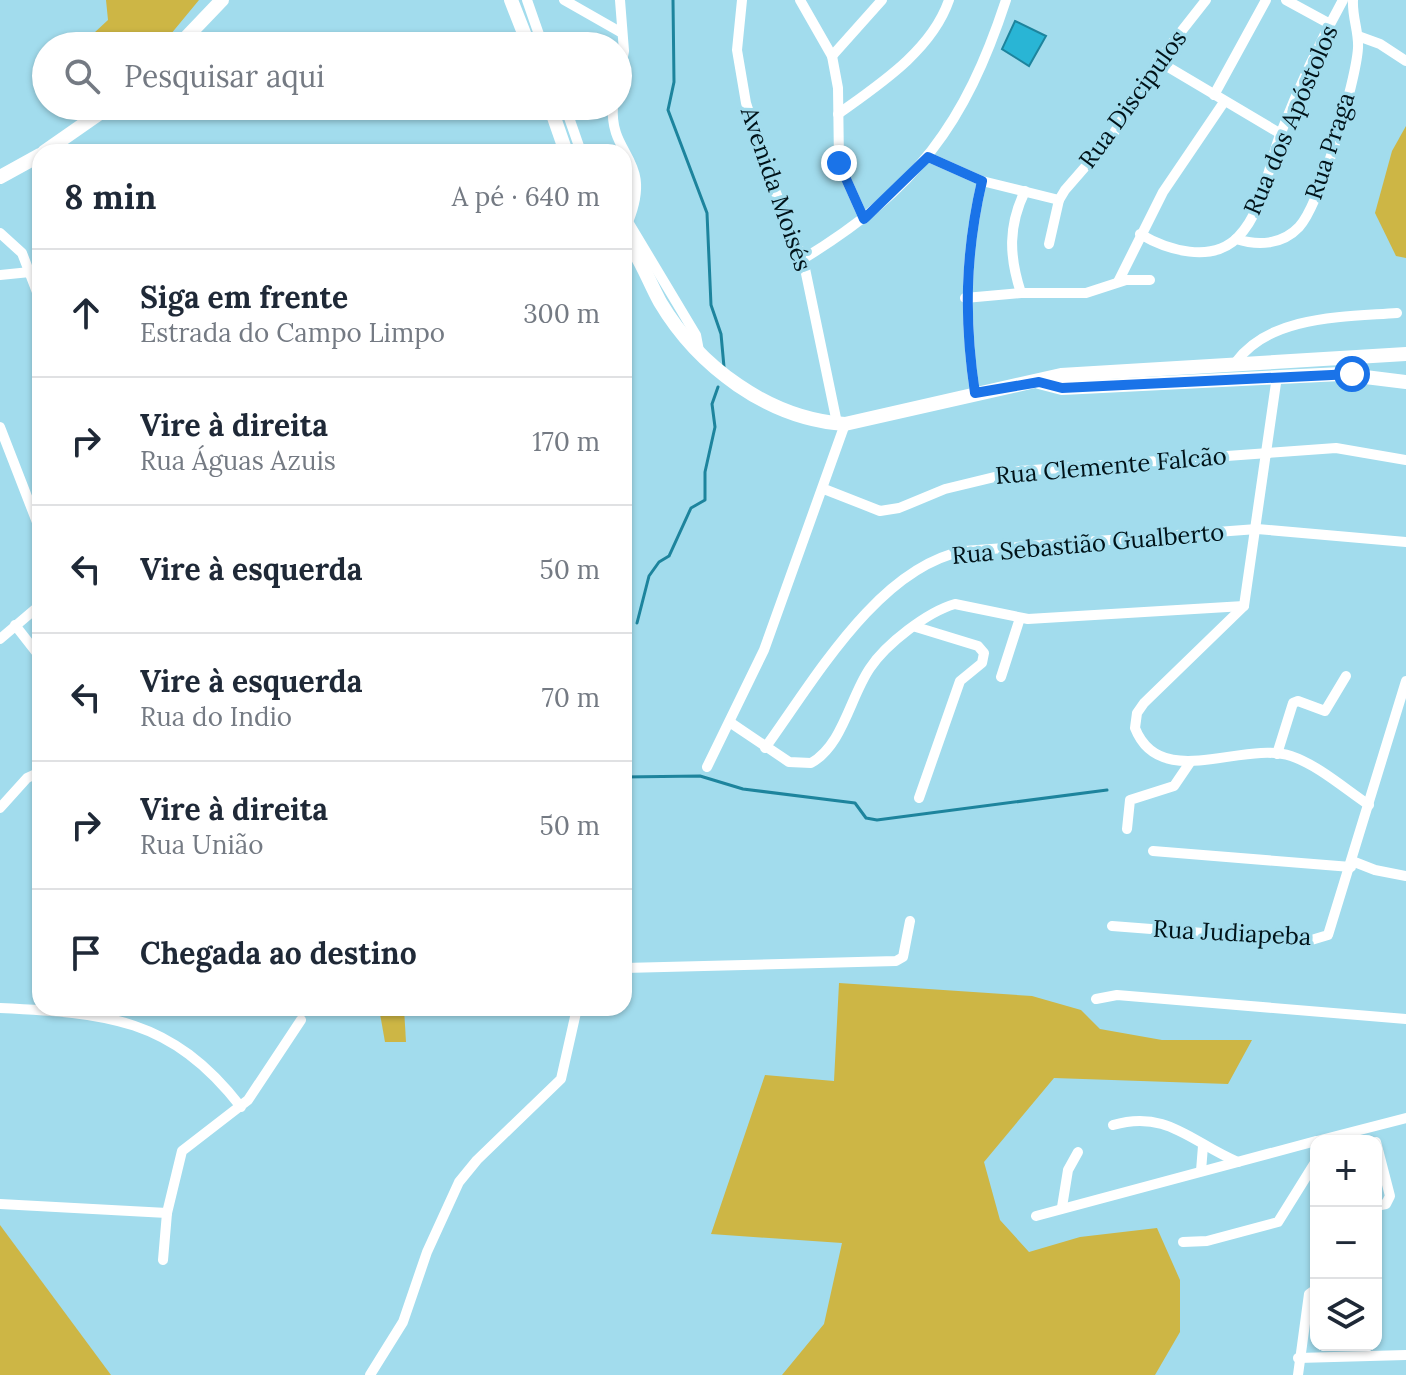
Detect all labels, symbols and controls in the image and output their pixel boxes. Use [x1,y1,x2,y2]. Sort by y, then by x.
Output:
street label: Rua dos Apóstolos [1237,20,1345,219]
street label: Rua Discipulos [1072,23,1193,174]
search box [32,32,632,120]
icon: search [60,54,104,98]
text: Pesquisar aqui [124,57,325,95]
street label: Rua Praga [1298,88,1361,203]
street label: Avenida Moisés [734,102,819,275]
route end [821,145,857,181]
text: 8 min [64,175,156,218]
text: A pé · 640 m [452,180,600,213]
text: Siga em frente [140,278,348,316]
icon: ahead [64,291,108,335]
text: 300 m [523,297,600,330]
text: Estrada do Campo Limpo [140,316,445,349]
route start [1334,356,1370,392]
text: Vire à direita [140,406,328,444]
icon: right [64,419,108,463]
text: 170 m [532,425,600,458]
street label: Rua Clemente Falcão [994,440,1228,491]
text: Rua Águas Azuis [140,444,336,477]
street label: Rua Sebastião Gualberto [950,516,1225,571]
icon: left [64,547,108,591]
text: Vire à esquerda [140,550,362,588]
text: 50 m [540,553,600,586]
text: Vire à esquerda [140,662,362,700]
icon: left [64,675,108,719]
text: 70 m [542,681,600,714]
text: Rua do Indio [140,700,292,733]
text: Vire à direita [140,790,328,828]
icon: right [64,803,108,847]
text: 50 m [540,809,600,842]
text: Rua União [140,828,263,861]
street label: Rua Judiapeba [1152,913,1312,952]
icon: arrive [64,931,108,975]
text: Chegada ao destino [140,934,417,972]
map controls [1310,1135,1382,1351]
button: + [1310,1135,1382,1207]
button: − [1310,1207,1382,1279]
button: layers [1310,1279,1382,1351]

